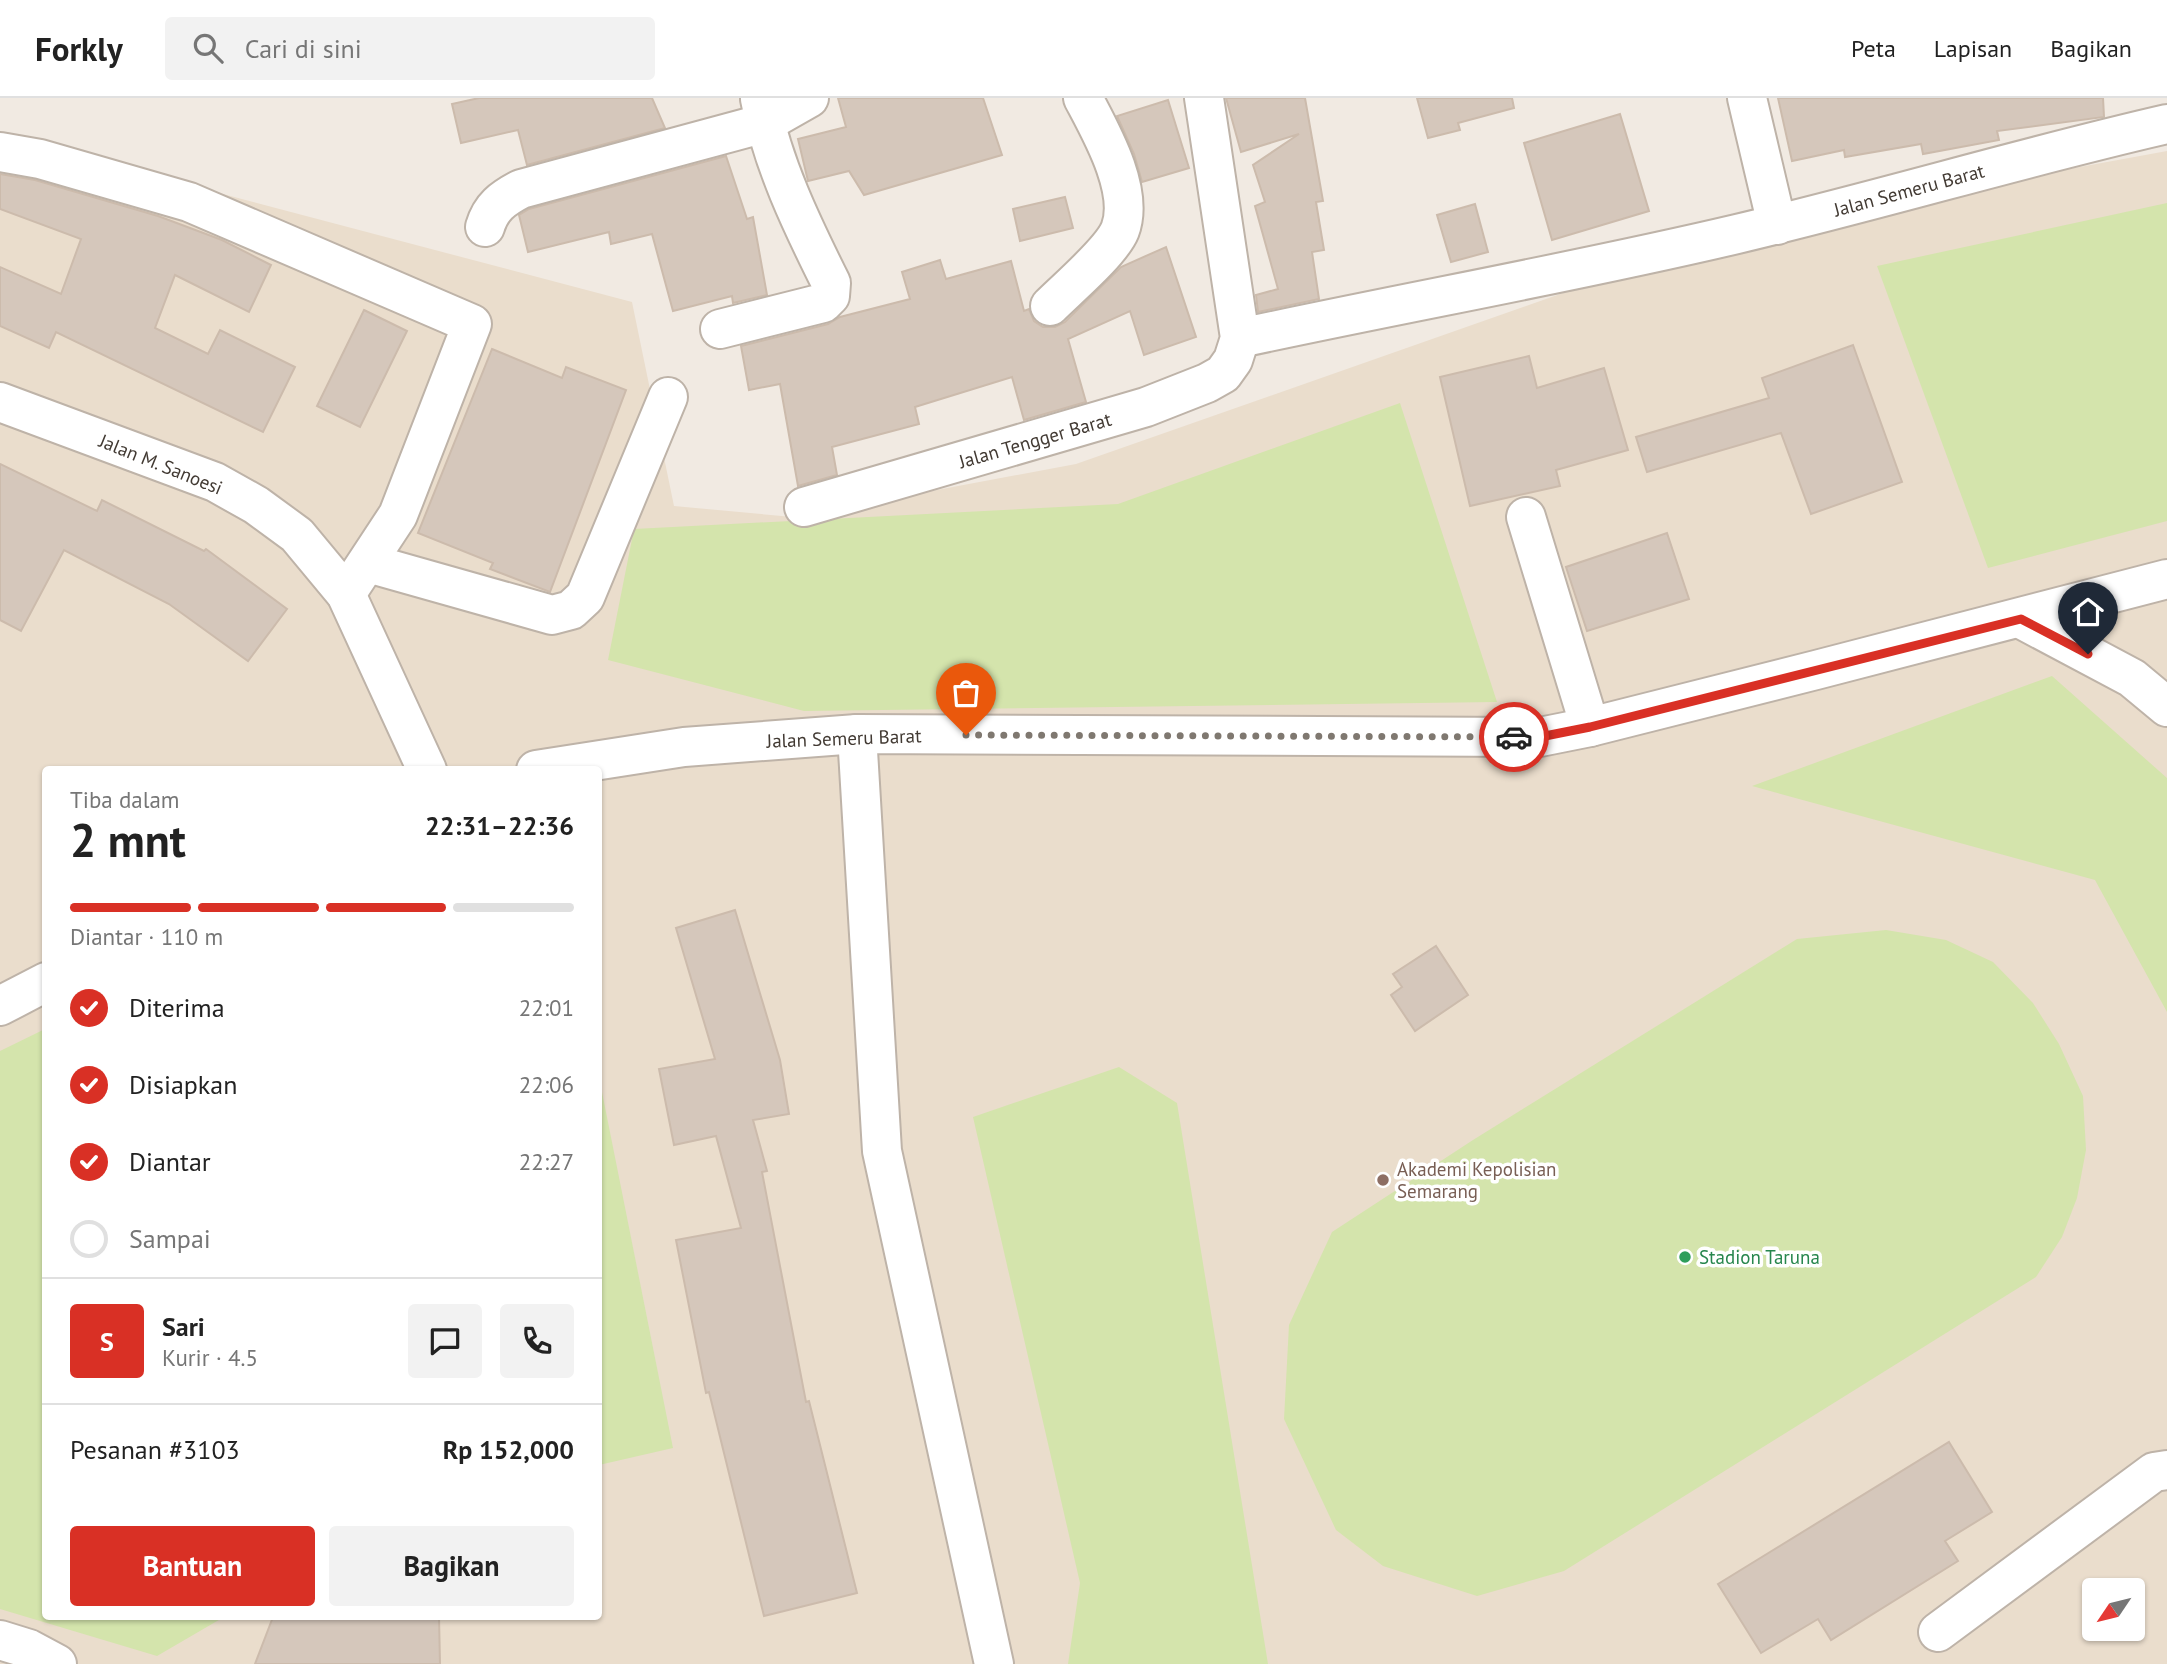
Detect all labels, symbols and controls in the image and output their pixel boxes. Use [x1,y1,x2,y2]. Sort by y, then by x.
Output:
search box [165,17,655,80]
text: Forkly [35,27,123,70]
icon: search [189,29,227,67]
text: Cari di sini [245,32,362,65]
text: Peta [1851,33,1896,64]
text: Lapisan [1934,33,2012,64]
text: Bagikan [2050,33,2132,64]
street label: Jalan Semeru Barat [1830,158,1987,222]
street label: Jalan Tengger Barat [955,407,1114,474]
street label: Jalan M. Sanoesi [95,428,226,500]
pin [2058,582,2118,654]
icon: home [2069,593,2107,631]
pin [936,663,996,735]
icon: bag [947,674,985,712]
courier [1479,702,1549,772]
icon: car [1495,718,1533,756]
street label: Jalan Semeru Barat [765,723,922,753]
text: Tiba dalam [70,785,179,814]
text: 22:31–22:36 [425,809,574,842]
text: 2 mnt [70,810,186,870]
text: Diantar · 110 m [70,922,223,951]
icon: check [70,989,108,1027]
text: Diterima [129,991,225,1024]
text: 22:01 [519,993,574,1022]
icon: check [70,1066,108,1104]
text: Disiapkan [129,1068,237,1101]
text: 22:06 [519,1070,574,1099]
icon: check [70,1143,108,1181]
text: Diantar [129,1145,211,1178]
text: 22:27 [519,1147,574,1176]
place label: Akademi Kepolisian Semarang [1397,1157,1556,1203]
marker: Akademi Kepolisian Semarang [1375,1172,1391,1188]
text: Sampai [129,1222,211,1255]
place label: Stadion Taruna [1699,1245,1820,1269]
marker: Stadion Taruna [1677,1249,1693,1265]
button: chat [408,1304,482,1378]
button: phone [500,1304,574,1378]
text: Sari [162,1310,205,1343]
text: S [100,1325,114,1358]
text: Kurir · 4.5 [162,1343,258,1372]
text: Pesanan #3103 [70,1433,240,1466]
text: Rp 152,000 [443,1433,574,1466]
button: Bantuan [70,1526,315,1606]
button: Bagikan [329,1526,574,1606]
north arrow [2082,1578,2146,1642]
map controls [2082,1578,2145,1641]

